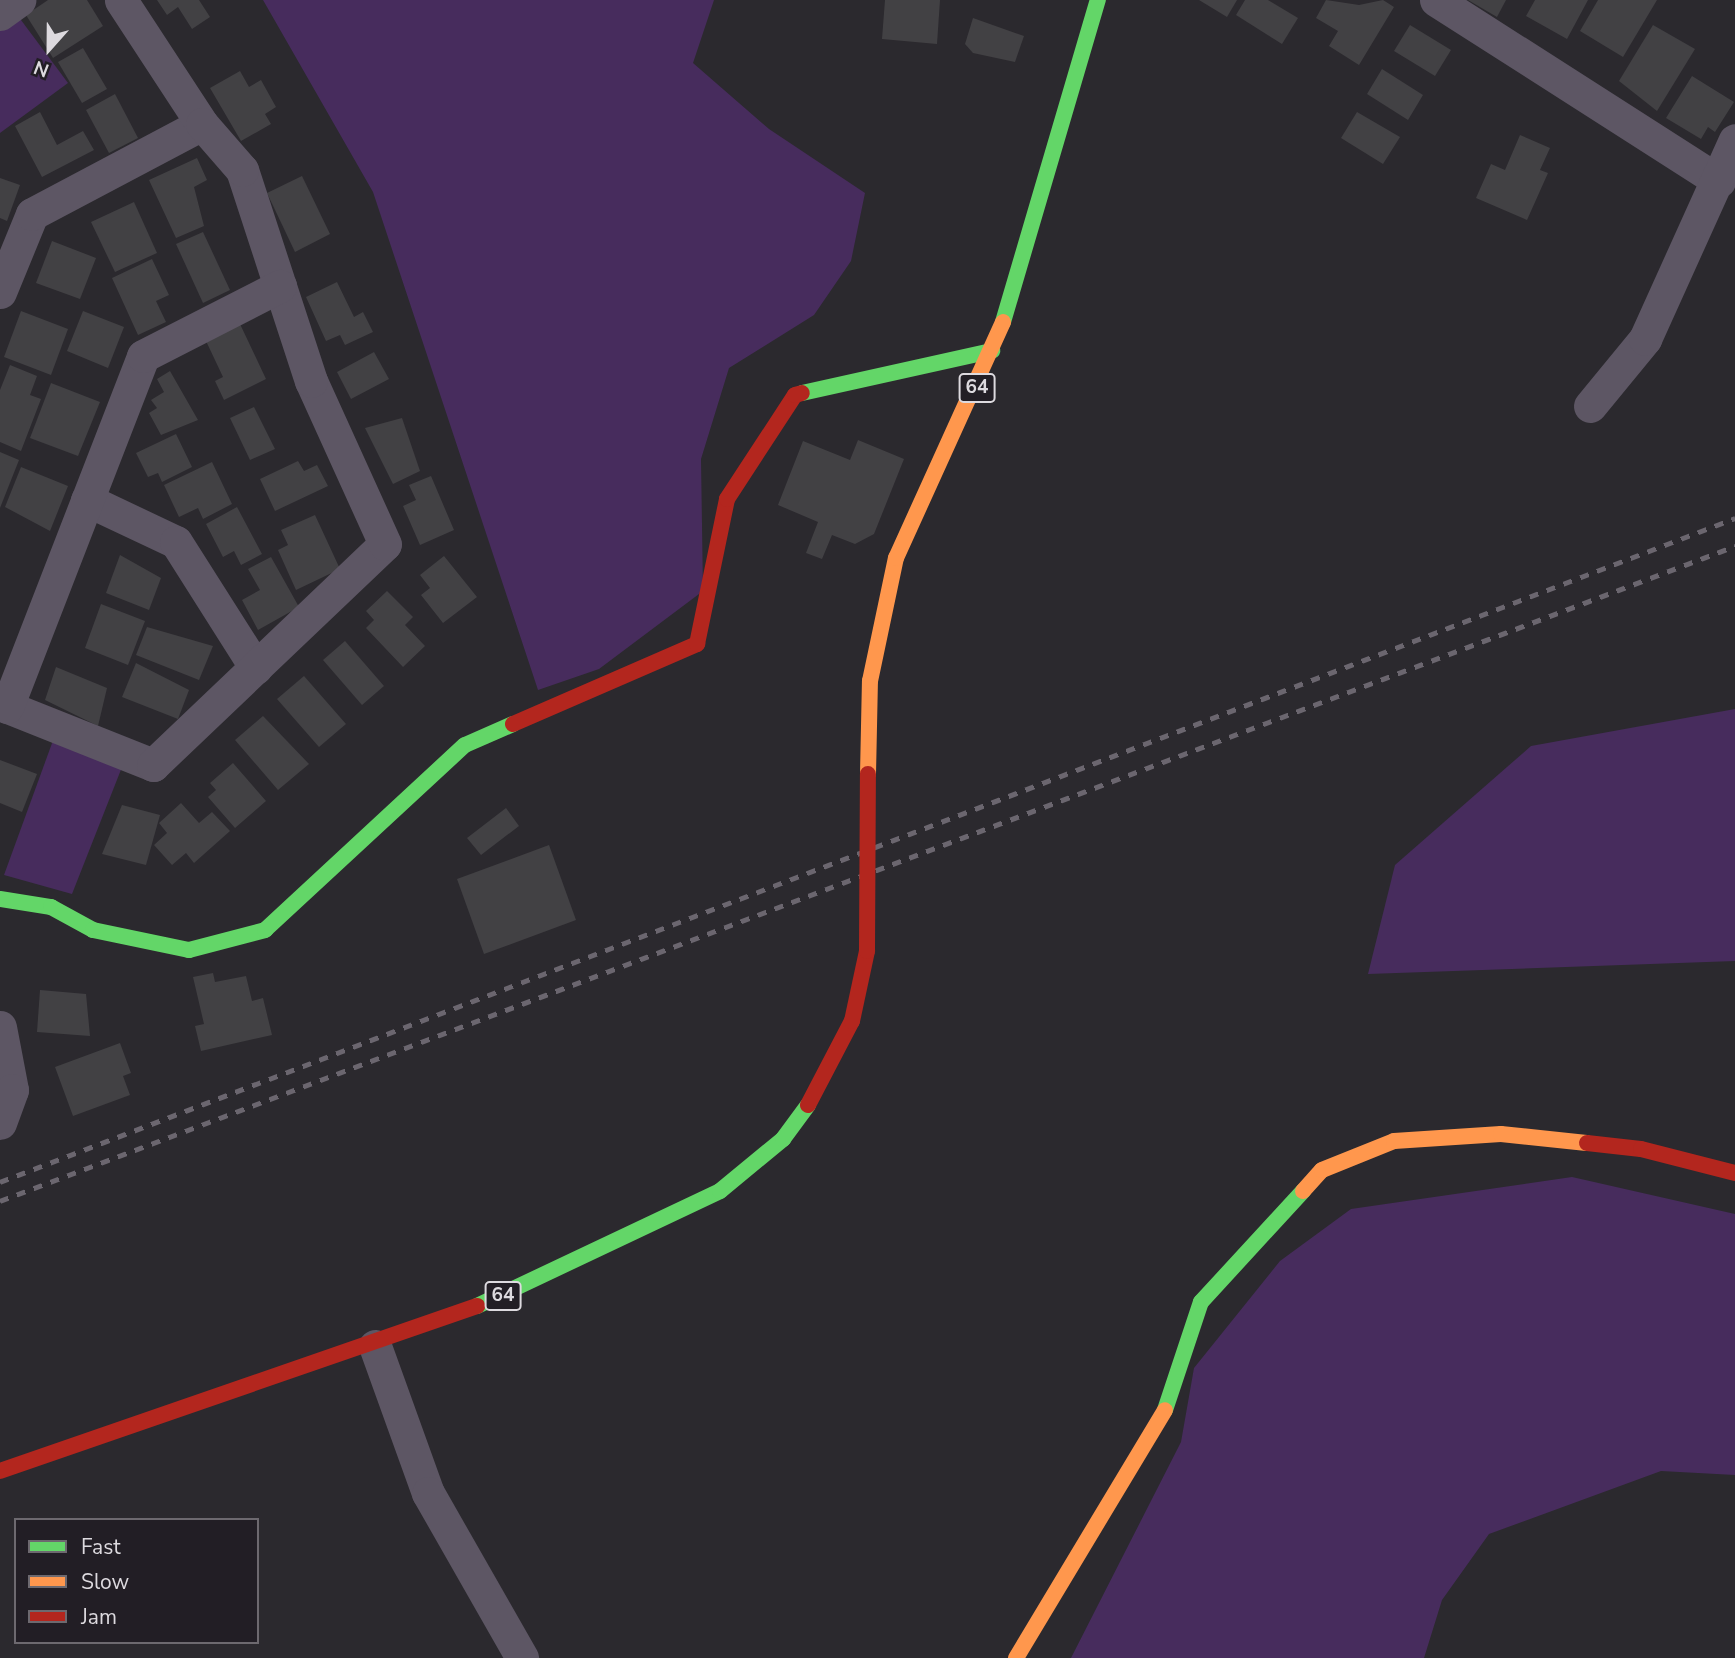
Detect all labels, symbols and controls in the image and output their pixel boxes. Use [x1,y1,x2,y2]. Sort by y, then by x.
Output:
north arrow [14,14,84,84]
text: N [30,54,53,83]
road number: 64 [958,372,996,404]
road number: 64 [484,1280,522,1312]
legend [14,1518,259,1644]
text: Fast [81,1533,121,1561]
text: Slow [81,1568,129,1596]
text: Jam [81,1603,117,1631]

